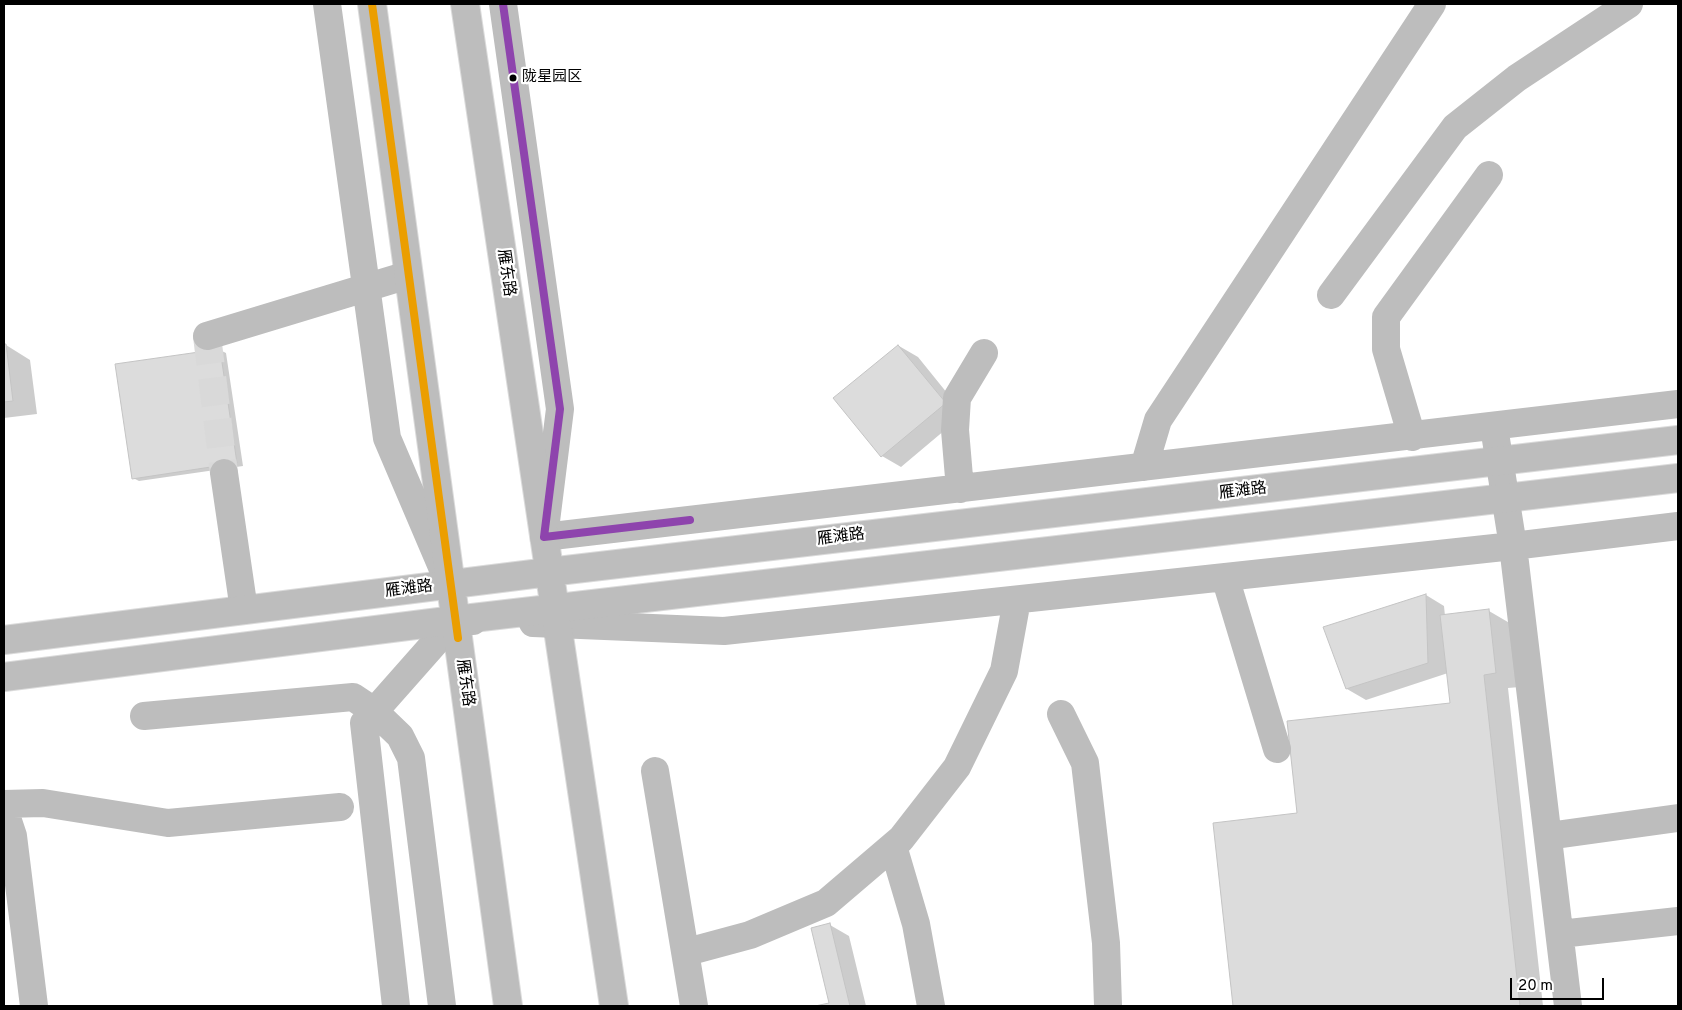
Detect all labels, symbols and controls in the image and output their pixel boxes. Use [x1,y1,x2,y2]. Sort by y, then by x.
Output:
place label: 陇星园区 [522,69,582,87]
marker: 陇星园区 [508,73,518,83]
street label: 雁东路 [492,248,518,298]
street label: 雁滩路 [1218,480,1268,504]
street label: 雁滩路 [816,526,866,550]
street label: 雁滩路 [384,578,434,602]
street label: 雁东路 [451,658,477,708]
scale bar [1512,968,1606,1000]
text: 20 m [1518,977,1553,996]

